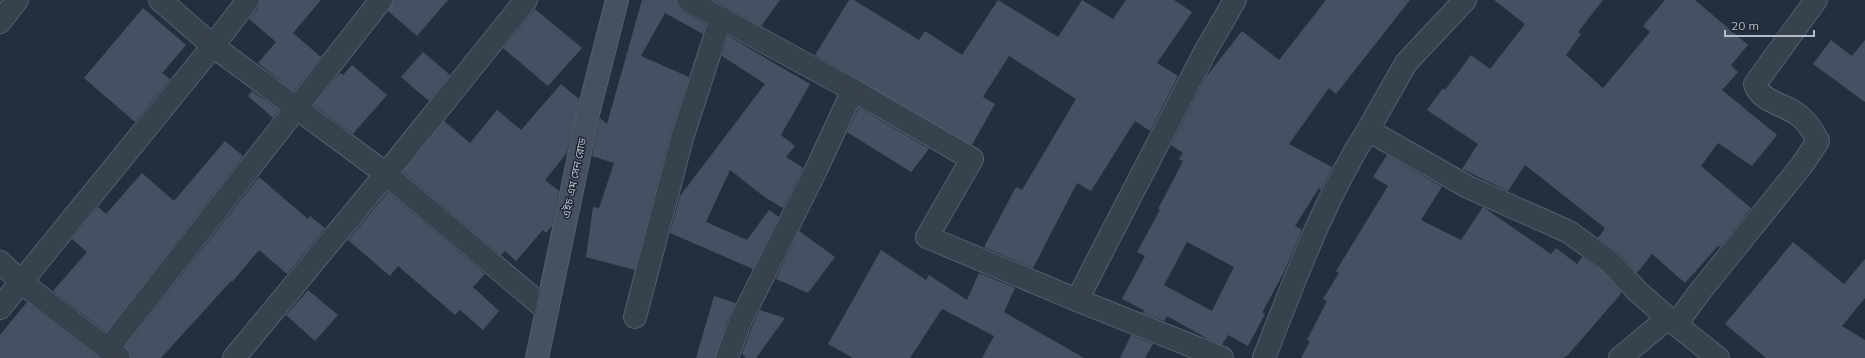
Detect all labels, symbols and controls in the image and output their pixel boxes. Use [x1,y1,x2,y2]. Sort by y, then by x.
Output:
scale bar [1725,12,1814,38]
text: 20 m [1731,18,1759,33]
street label: এইচ এম সেন রোড [559,136,589,220]

